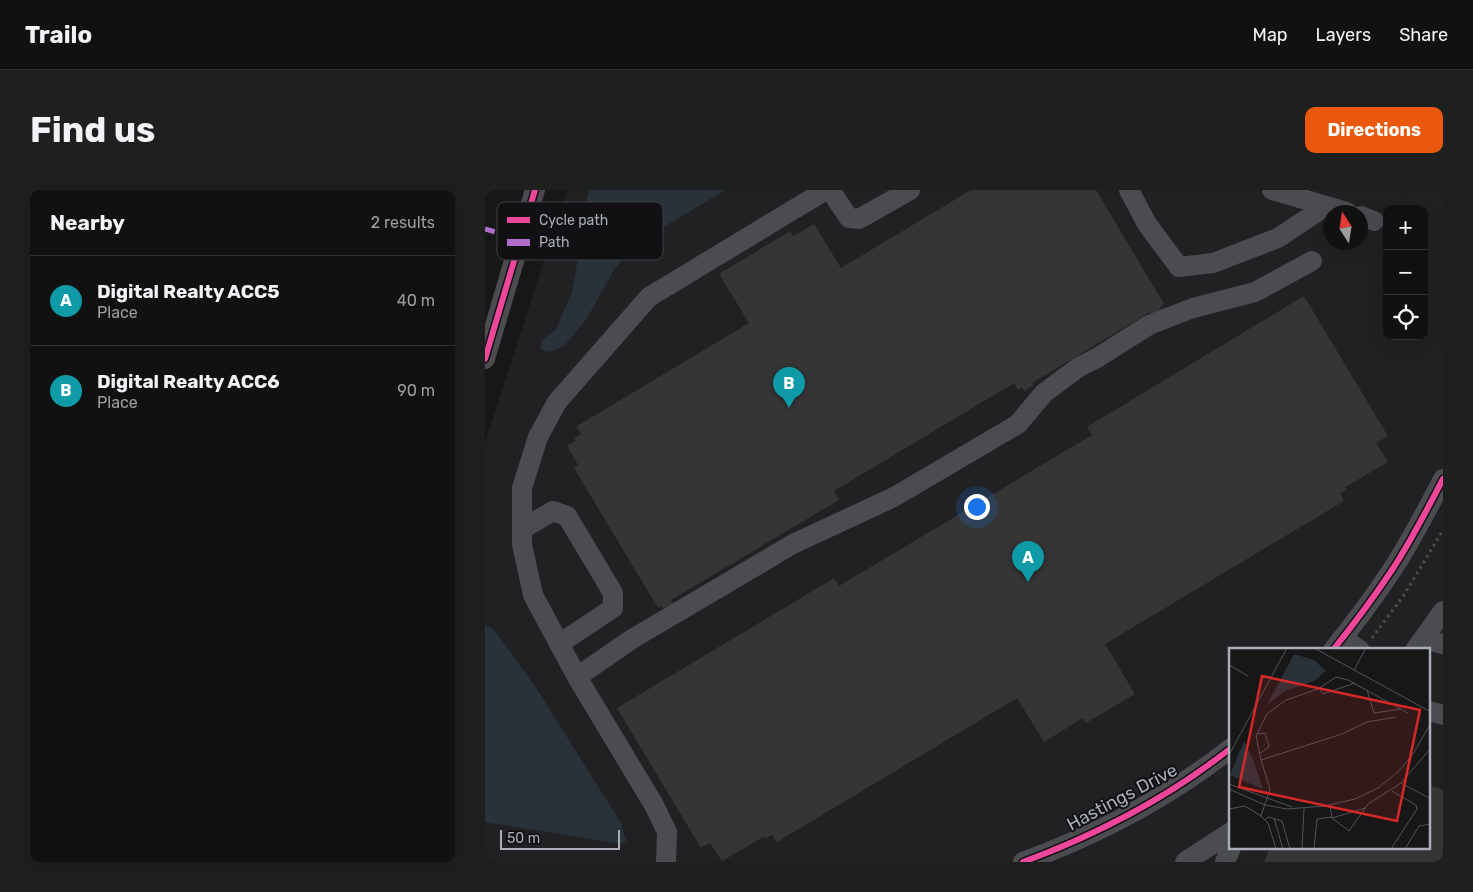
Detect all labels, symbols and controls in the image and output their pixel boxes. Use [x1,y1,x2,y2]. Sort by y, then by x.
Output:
text: Trailo [25,21,92,49]
text: Map [1253,24,1288,46]
text: Layers [1316,24,1371,46]
text: Share [1399,24,1448,46]
button: Directions [1305,107,1443,153]
text: Find us [30,109,155,151]
legend [497,202,663,260]
north arrow [1323,205,1368,250]
map controls [1383,205,1428,340]
button: + [1383,205,1428,250]
text: Nearby [50,210,125,235]
text: Cycle path [539,212,608,229]
text: 2 results [371,213,435,232]
text: Path [539,234,570,251]
button: − [1383,250,1428,295]
text: Digital Realty ACC5 [97,280,280,303]
text: A [60,291,72,310]
text: 40 m [397,291,435,310]
button: locate [1383,295,1428,340]
text: Place [97,303,138,322]
pin: B [773,367,805,408]
text: Digital Realty ACC6 [97,370,280,393]
text: B [60,381,72,400]
text: 90 m [397,381,435,400]
text: Place [97,393,138,412]
your location [964,494,990,520]
pin: A [1012,541,1044,582]
inset map [1229,648,1431,850]
street label: Hastings Drive [1063,759,1181,835]
scale bar [500,827,620,850]
text: 50 m [507,830,540,847]

